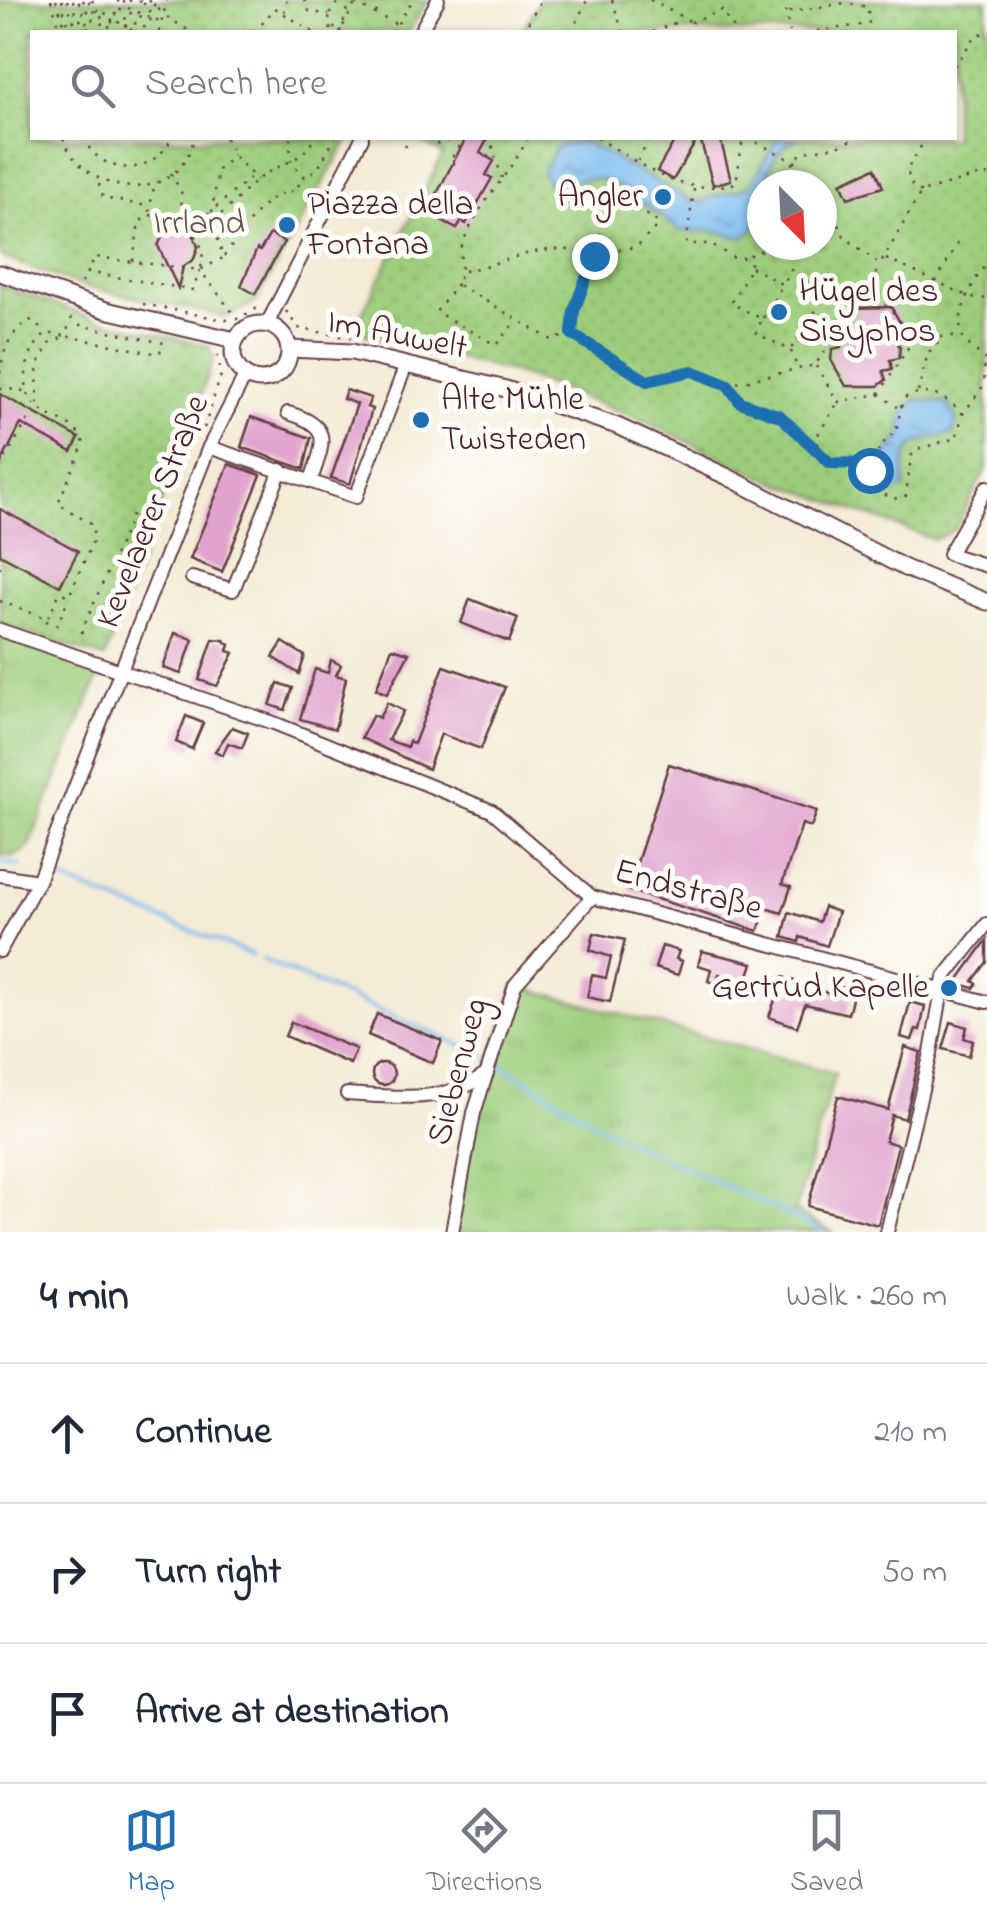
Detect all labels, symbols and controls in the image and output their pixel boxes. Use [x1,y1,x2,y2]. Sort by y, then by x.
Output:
search box [30,30,957,140]
text: Search here [145,57,327,113]
icon: search [65,58,120,113]
north arrow [747,170,837,260]
place label: Angler [557,172,643,223]
place label: Piazza della Fontana [306,180,473,271]
marker: Angler [652,186,674,208]
park label: Irrland [153,199,245,250]
marker: Piazza della Fontana [276,214,298,236]
route end [572,234,618,280]
place label: Hügel des Sisyphos [799,267,938,358]
street label: Im Auwelt [322,297,472,375]
marker: Hügel des Sisyphos [768,301,790,323]
place label: Alte Mühle Twisteden [441,375,586,466]
street label: Kevelaerer Straße [84,387,224,636]
marker: Alte Mühle Twisteden [410,409,432,431]
route start [848,448,894,494]
street label: Endstraße [608,847,768,935]
place label: Gertrud Kapelle [712,963,929,1014]
marker: Gertrud Kapelle [938,977,960,999]
street label: Siebenweg [415,993,503,1151]
text: 4 min [40,1267,129,1328]
text: Walk · 260 m [786,1274,947,1321]
text: Continue [135,1405,271,1461]
icon: ahead [40,1406,95,1461]
text: 210 m [874,1410,947,1457]
text: Turn right [135,1545,281,1601]
icon: right [40,1546,95,1601]
text: 50 m [882,1550,947,1597]
text: Arrive at destination [135,1685,449,1741]
icon: arrive [40,1686,95,1741]
tab: Map [124,1803,179,1904]
tab: Directions [426,1803,543,1904]
tab: Saved [790,1803,863,1904]

